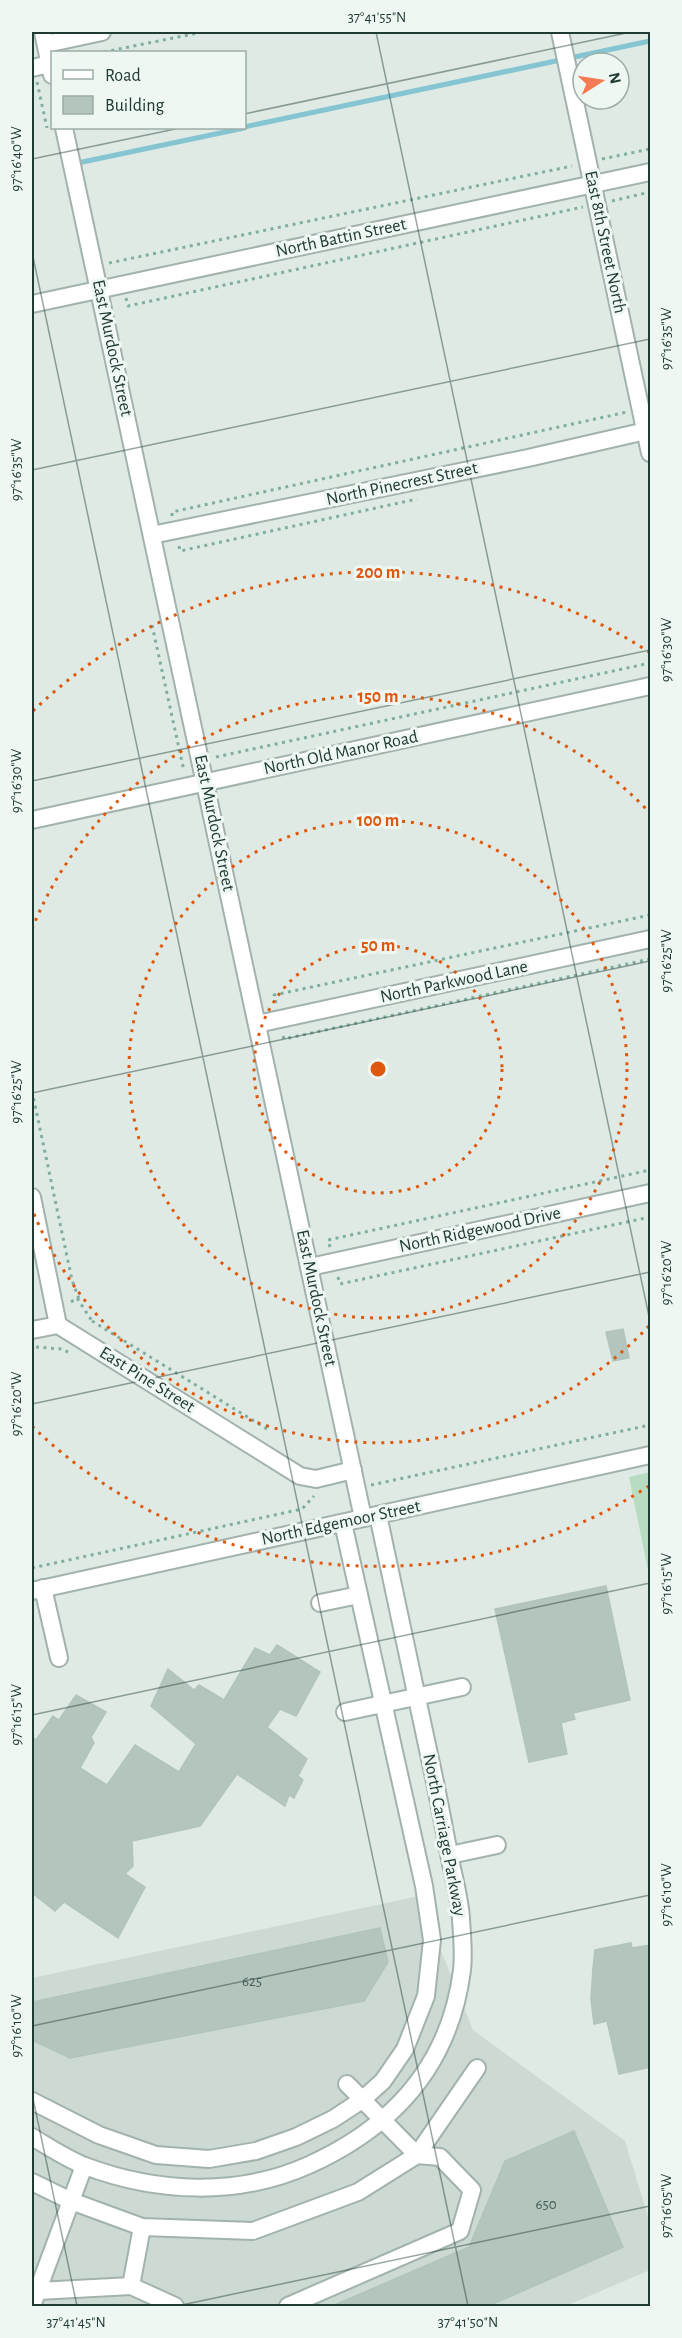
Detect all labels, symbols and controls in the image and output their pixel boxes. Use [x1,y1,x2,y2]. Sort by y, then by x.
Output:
text: 37°41'55"N [348,10,406,25]
legend [51,51,246,129]
north arrow [571,51,631,111]
text: Road [105,67,141,85]
text: N [606,71,624,85]
text: Building [105,97,165,115]
text: 97°16'40"W [9,126,24,192]
street label: East 8th Street North [581,169,629,315]
street label: North Battin Street [274,215,408,261]
street label: East Murdock Street [89,278,135,418]
text: 97°16'35"W [659,307,674,370]
text: 97°16'35"W [9,438,24,501]
street label: North Pinecrest Street [325,459,480,509]
text: 200 m [356,564,400,582]
text: 97°16'30"W [659,617,674,682]
text: 150 m [358,688,398,706]
street label: North Old Manor Road [262,728,420,778]
text: 97°16'30"W [9,748,24,813]
street label: East Murdock Street [191,753,237,893]
text: 100 m [357,812,399,830]
text: 97°16'25"W [659,929,674,993]
text: 50 m [361,937,395,955]
street label: North Parkwood Lane [378,958,530,1006]
centre of rings [368,1059,388,1079]
text: 97°16'25"W [9,1060,24,1124]
street label: North Ridgewood Drive [398,1204,562,1256]
street label: East Murdock Street [293,1228,339,1368]
text: 97°16'20"W [659,1240,674,1305]
street label: East Pine Street [96,1344,198,1417]
text: 97°16'20"W [9,1371,24,1436]
street label: North Edgemoor Street [260,1497,422,1549]
text: 97°16'15"W [659,1553,674,1615]
text: 97°16'15"W [9,1684,24,1746]
street label: North Carriage Parkway [419,1752,469,1918]
text: 97°16'10"W [659,1863,674,1927]
house number: 625 [242,1974,262,1989]
text: 97°16'10"W [9,1994,24,2058]
text: 97°16'05"W [659,2173,674,2238]
house number: 650 [535,2197,557,2212]
text: 37°41'45"N [46,2315,106,2330]
text: 37°41'50"N [438,2315,498,2330]

